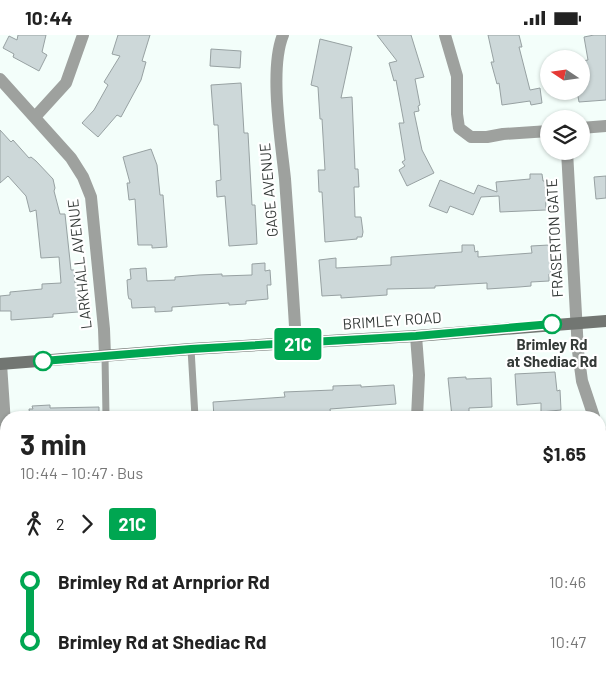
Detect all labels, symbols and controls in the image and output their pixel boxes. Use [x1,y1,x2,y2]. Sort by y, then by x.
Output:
text: 10:44 [25,6,72,29]
north arrow [540,50,590,100]
map controls [540,50,590,160]
button: layers [540,110,590,160]
street label: GAGE AVENUE [255,142,281,238]
street label: FRASERTON GATE [542,178,566,298]
street label: LARKHALL AVENUE [63,198,95,330]
street label: BRIMLEY ROAD [342,308,442,332]
marker: Brimley Rd at Shediac Rd [542,314,562,334]
line badge: 21C [269,328,327,360]
text: 21C [284,333,312,355]
place label: Brimley Rd at Shediac Rd [507,335,597,370]
unlabelled marker [33,351,53,371]
text: 3 min [20,427,87,461]
text: $1.65 [543,442,586,465]
text: 10:44 – 10:47 · Bus [20,463,143,482]
icon: walk [20,510,48,538]
icon: forward [73,510,101,538]
text: 21C [119,513,146,535]
text: 2 [56,514,65,533]
text: Brimley Rd at Arnprior Rd [58,570,270,593]
text: 10:46 [549,572,586,591]
text: Brimley Rd at Shediac Rd [58,630,267,653]
text: 10:47 [550,632,586,651]

